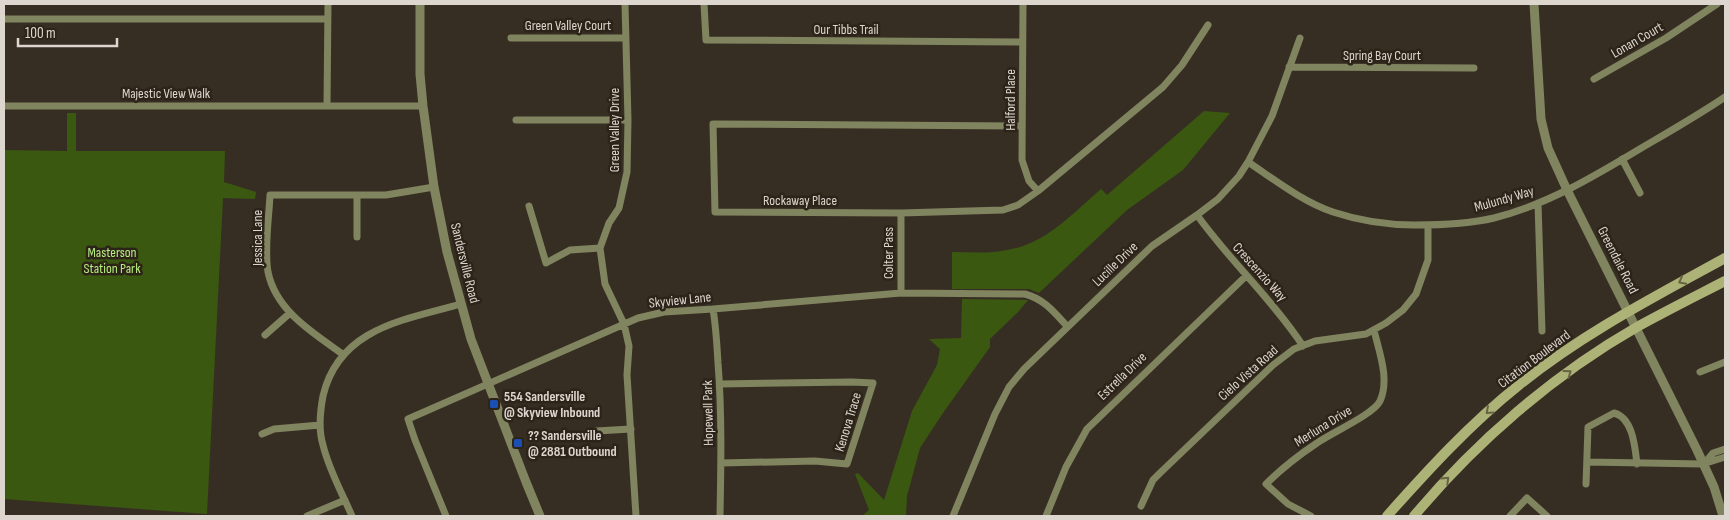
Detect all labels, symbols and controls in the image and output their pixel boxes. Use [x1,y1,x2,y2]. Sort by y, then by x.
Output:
scale bar [18,15,116,47]
street label: Green Valley Court [525,17,611,34]
street label: Lonan Court [1608,18,1666,62]
street label: Our Tibbs Trail [813,21,879,38]
text: 100 m [25,24,56,43]
street label: Spring Bay Court [1343,47,1421,64]
street label: Halford Place [1002,69,1019,131]
street label: Majestic View Walk [122,85,211,102]
street label: Green Valley Drive [606,88,623,172]
street label: Mulundy Way [1472,182,1536,216]
street label: Rockaway Place [763,192,837,209]
street label: Jessica Lane [249,210,266,267]
street label: Sandersville Road [447,221,483,305]
street label: Greendale Road [1594,224,1642,297]
street label: Colter Pass [880,227,897,279]
street label: Lucille Drive [1089,238,1141,290]
street label: Crescenzio Way [1229,239,1291,305]
park label: Masterson Station Park [84,244,141,277]
one-way arrow [1679,275,1688,285]
street label: Skyview Lane [648,288,712,312]
street label: Citation Boulevard [1494,326,1574,392]
street label: Cielo Vista Road [1215,342,1282,404]
street label: Estrella Drive [1094,348,1150,404]
one-way arrow [1562,370,1571,378]
street label: Hopewell Park [699,379,717,446]
place label: 554 Sandersville @ Skyview Inbound [504,388,600,421]
street label: Kenova Trace [831,390,865,454]
marker: 554 Sandersville @ Skyview Inbound [488,398,500,410]
street label: Merluna Drive [1291,402,1355,450]
one-way arrow [1486,405,1495,414]
place label: ?? Sandersville @ 2881 Outbound [528,427,617,460]
marker: ?? Sandersville @ 2881 Outbound [512,437,524,449]
one-way arrow [1440,477,1449,486]

